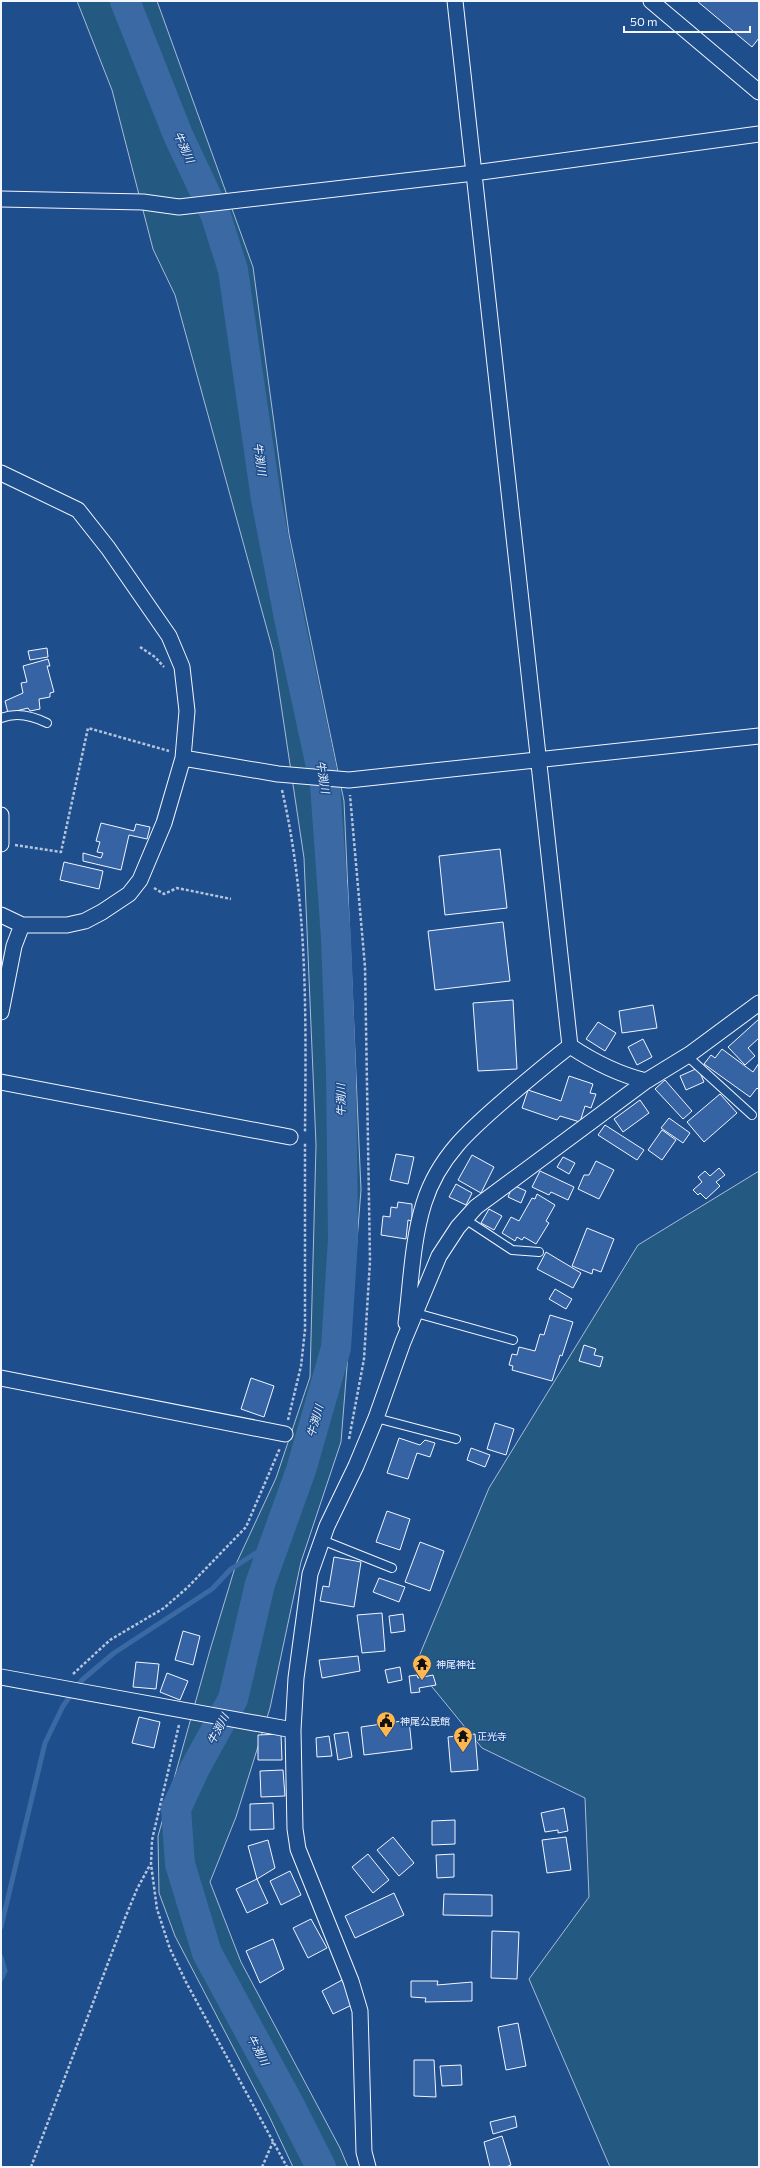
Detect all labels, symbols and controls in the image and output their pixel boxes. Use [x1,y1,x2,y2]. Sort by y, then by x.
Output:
scale bar [624,8,750,34]
text: 50 m [630,14,658,28]
water label: 牛渕川 [172,129,198,165]
water label: 牛渕川 [252,442,269,477]
water label: 牛渕川 [314,760,333,795]
water label: 牛渕川 [334,1082,347,1117]
water label: 牛渕川 [304,1402,326,1439]
temple icon: 神尾神社 [411,1653,433,1681]
place label: 神尾神社 [436,1658,476,1670]
water label: 牛渕川 [204,1710,232,1746]
public building icon: 神尾公民館 [375,1710,397,1738]
place label: 神尾公民館 [400,1715,450,1727]
temple icon: 正光寺 [452,1725,474,1753]
place label: 正光寺 [477,1730,507,1742]
water label: 牛渕川 [245,2032,272,2068]

